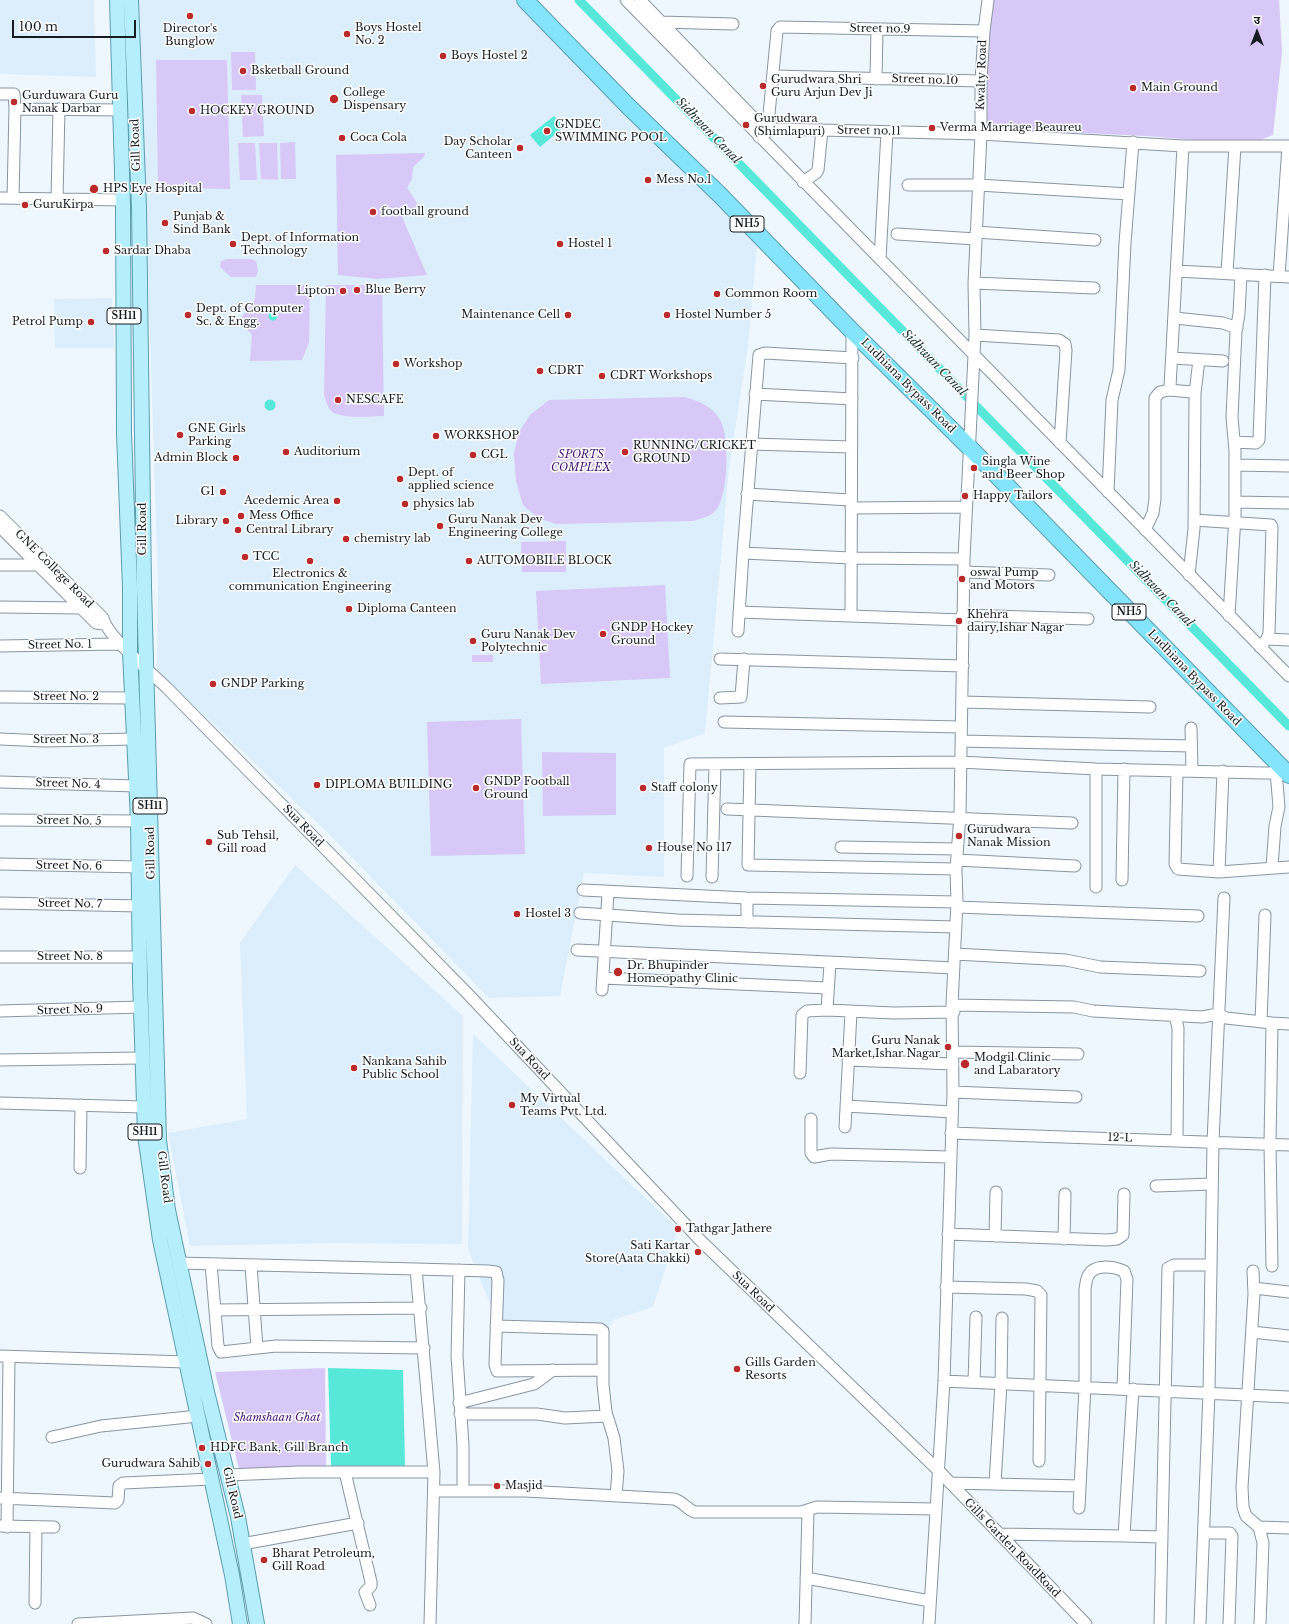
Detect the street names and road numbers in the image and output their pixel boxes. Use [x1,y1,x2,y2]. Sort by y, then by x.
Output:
street label: Street no.9 [849,22,911,36]
street label: Kwalty Road [974,40,990,110]
street label: Street no.10 [891,72,959,88]
street label: Gill Road [128,118,144,172]
street label: Street no.11 [837,124,901,138]
road number: NH5 [730,216,764,232]
road number: SH11 [107,308,141,324]
street label: Ludhiana Bypass Road [858,336,958,436]
street label: Gill Road [136,503,150,555]
street label: GNE College Road [12,527,96,611]
road number: NH5 [1112,604,1146,620]
street label: Ludhiana Bypass Road [1145,627,1243,729]
street label: Street No. 1 [28,638,92,652]
street label: Street No. 2 [33,690,99,704]
street label: Street No. 3 [33,733,99,747]
street label: Street No. 4 [35,776,101,792]
road number: SH11 [133,798,167,814]
street label: Sua Road [280,802,326,850]
street label: Street No. 5 [36,814,102,828]
street label: Gill Road [144,826,158,880]
street label: Street No. 6 [36,859,102,873]
street label: Street No. 7 [38,897,102,911]
street label: Street No. 8 [37,950,103,964]
street label: Street No. 9 [37,1002,103,1018]
street label: Sua Road [506,1035,552,1083]
road number: SH11 [128,1124,162,1140]
street label: 12-L [1107,1131,1133,1145]
street label: Gill Road [154,1150,174,1204]
street label: Sua Road [729,1269,777,1315]
street label: Gill Road [220,1466,244,1520]
street label: Gills Garden RoadRoad [961,1496,1063,1600]

